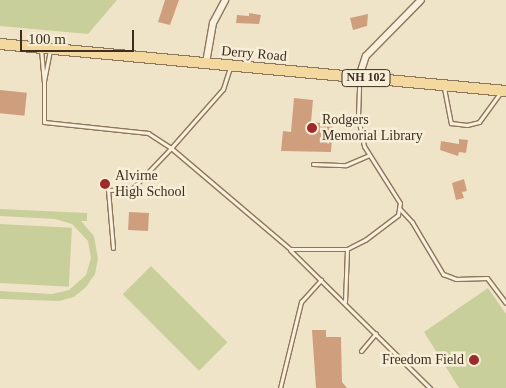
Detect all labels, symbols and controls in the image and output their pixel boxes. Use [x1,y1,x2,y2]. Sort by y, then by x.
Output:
scale bar [22,20,136,52]
text: 100 m [28,31,66,47]
street label: Derry Road [221,43,287,65]
road number: NH 102 [341,68,391,88]
place label: Rodgers Memorial Library [322,112,423,144]
marker: Rodgers Memorial Library [306,122,318,134]
place label: Alvirne High School [115,168,185,200]
marker: Alvirne High School [99,178,111,190]
place label: Freedom Field [382,352,464,368]
marker: Freedom Field [468,354,480,366]

